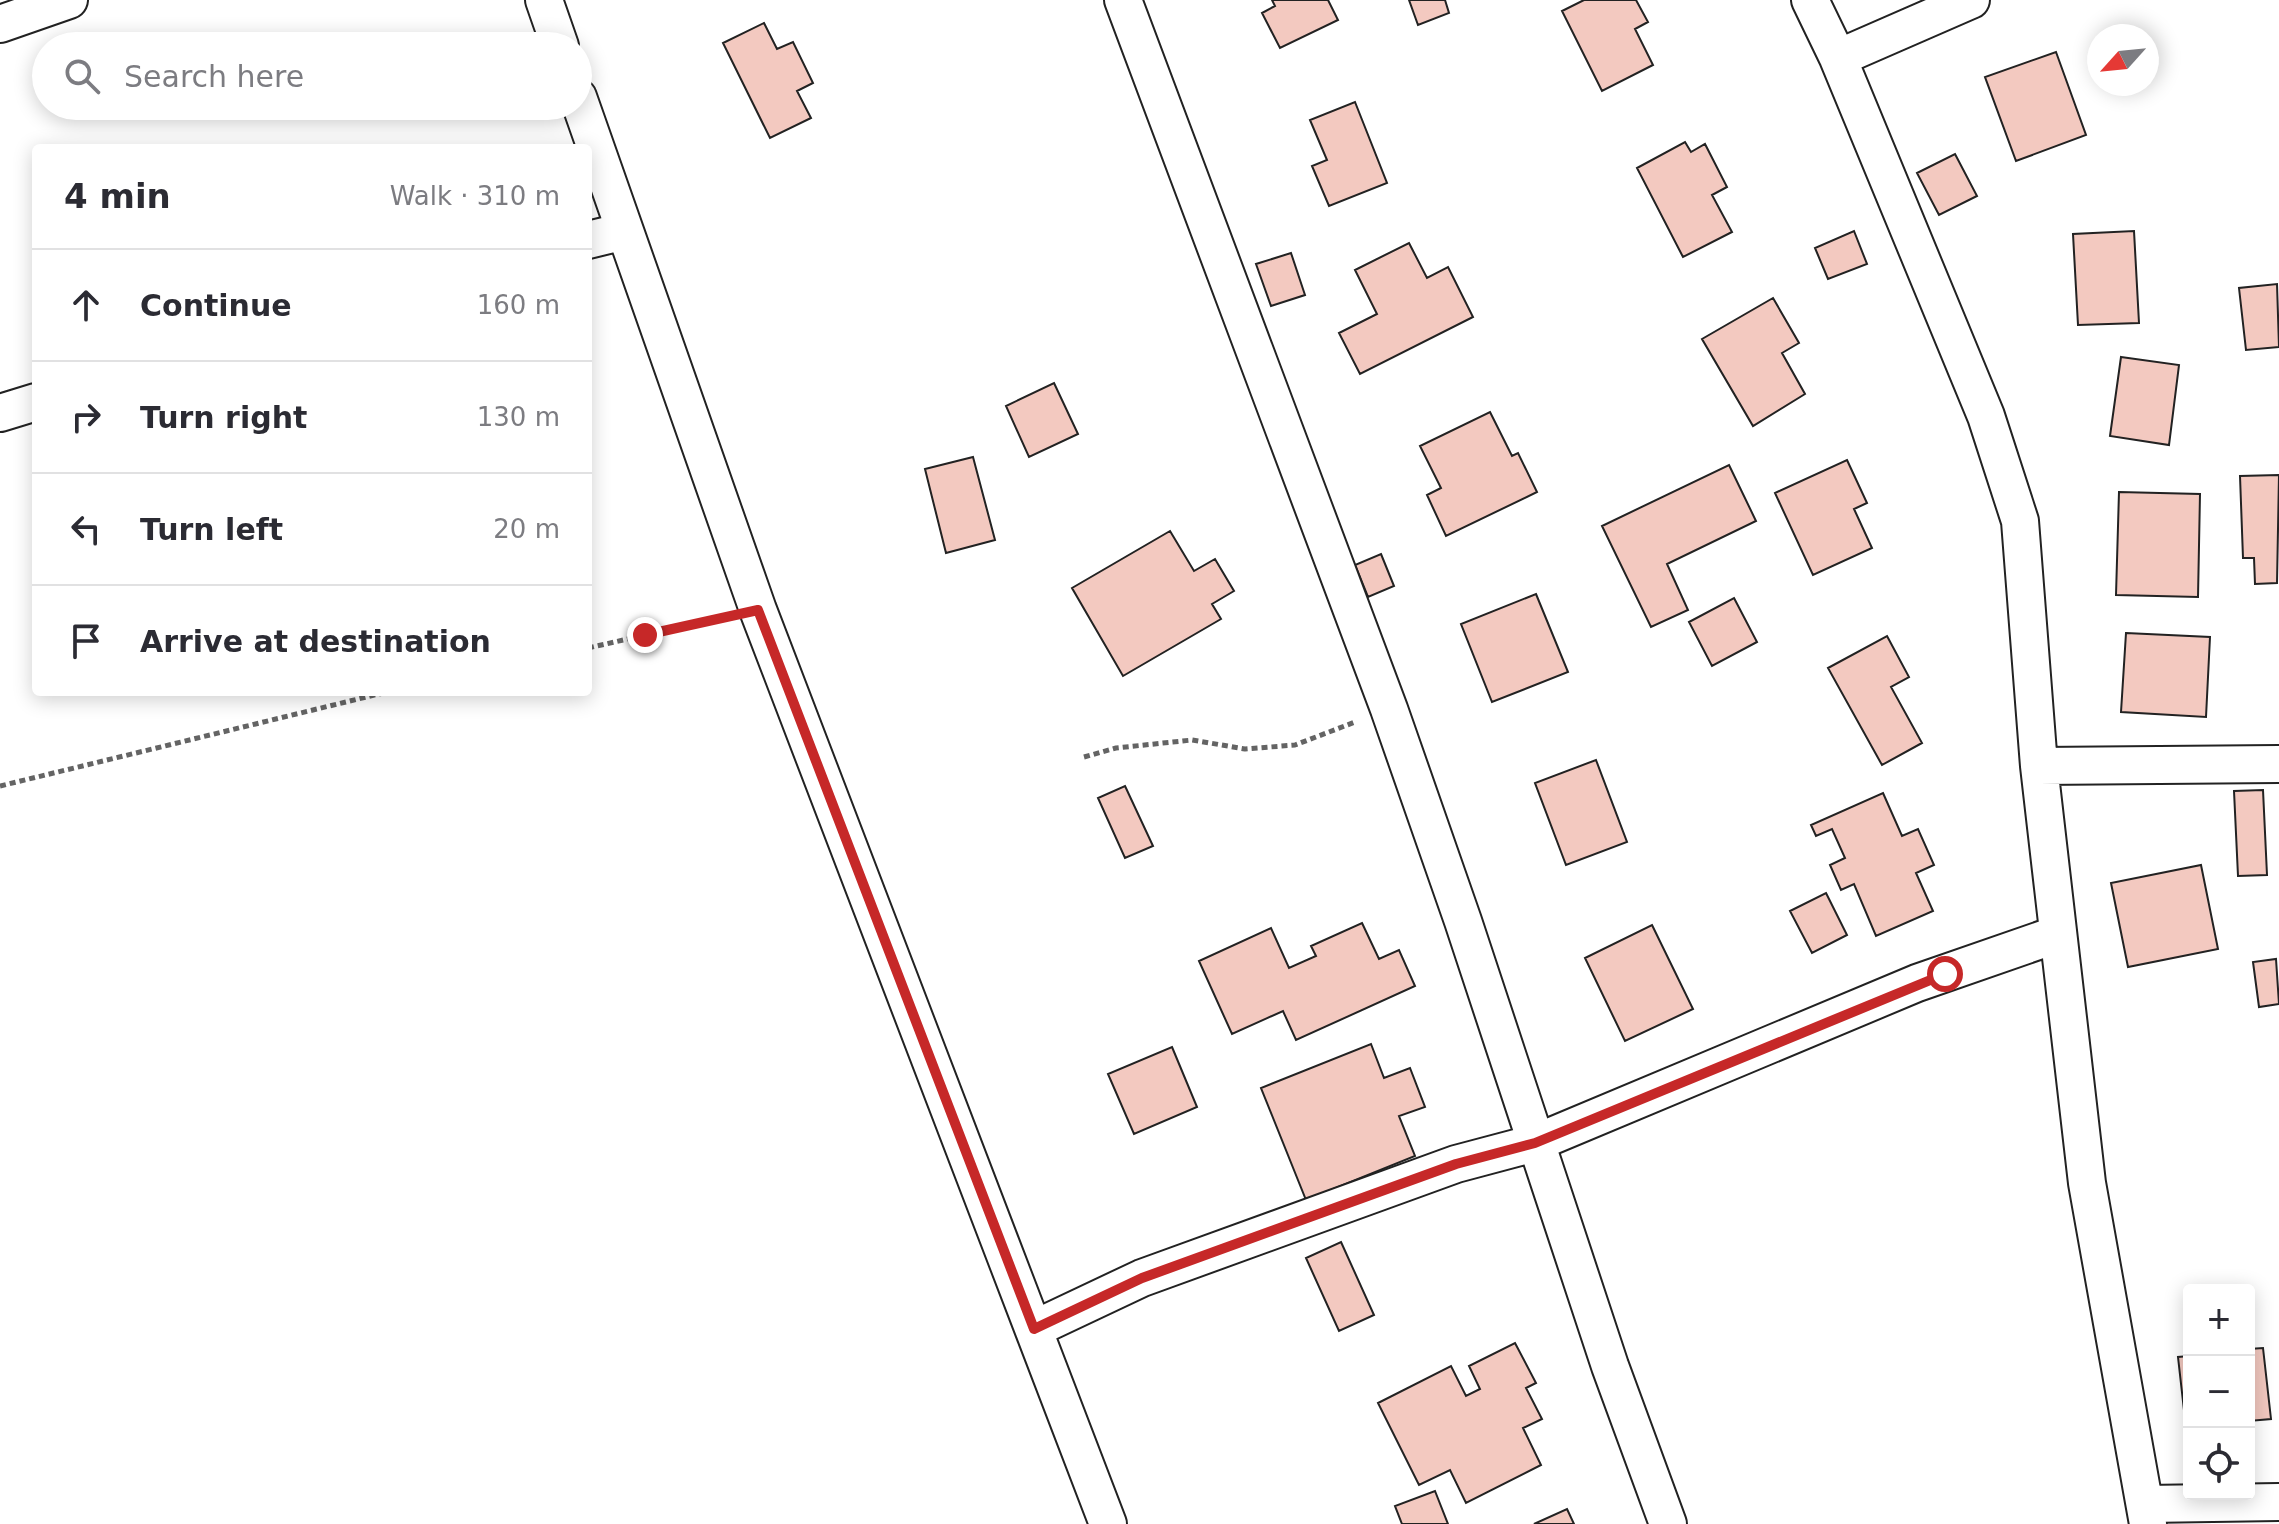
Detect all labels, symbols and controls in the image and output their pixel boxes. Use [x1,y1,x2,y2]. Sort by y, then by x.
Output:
north arrow [2087,24,2159,96]
search box [32,32,592,120]
icon: search [60,54,104,98]
text: Search here [124,59,304,94]
text: 4 min [64,176,171,216]
text: Walk · 310 m [390,181,560,211]
icon: ahead [64,283,108,327]
text: Continue [140,288,292,323]
text: 160 m [477,290,560,320]
icon: right [64,395,108,439]
text: Turn right [140,400,307,435]
text: 130 m [477,402,560,432]
icon: left [64,507,108,551]
text: Turn left [140,512,283,547]
text: 20 m [493,514,560,544]
route end [627,617,663,653]
icon: arrive [64,619,108,663]
text: Arrive at destination [140,624,491,659]
route start [1927,956,1963,992]
map controls [2183,1284,2255,1500]
button: + [2183,1284,2255,1356]
button: − [2183,1356,2255,1428]
button: locate [2183,1428,2255,1500]

